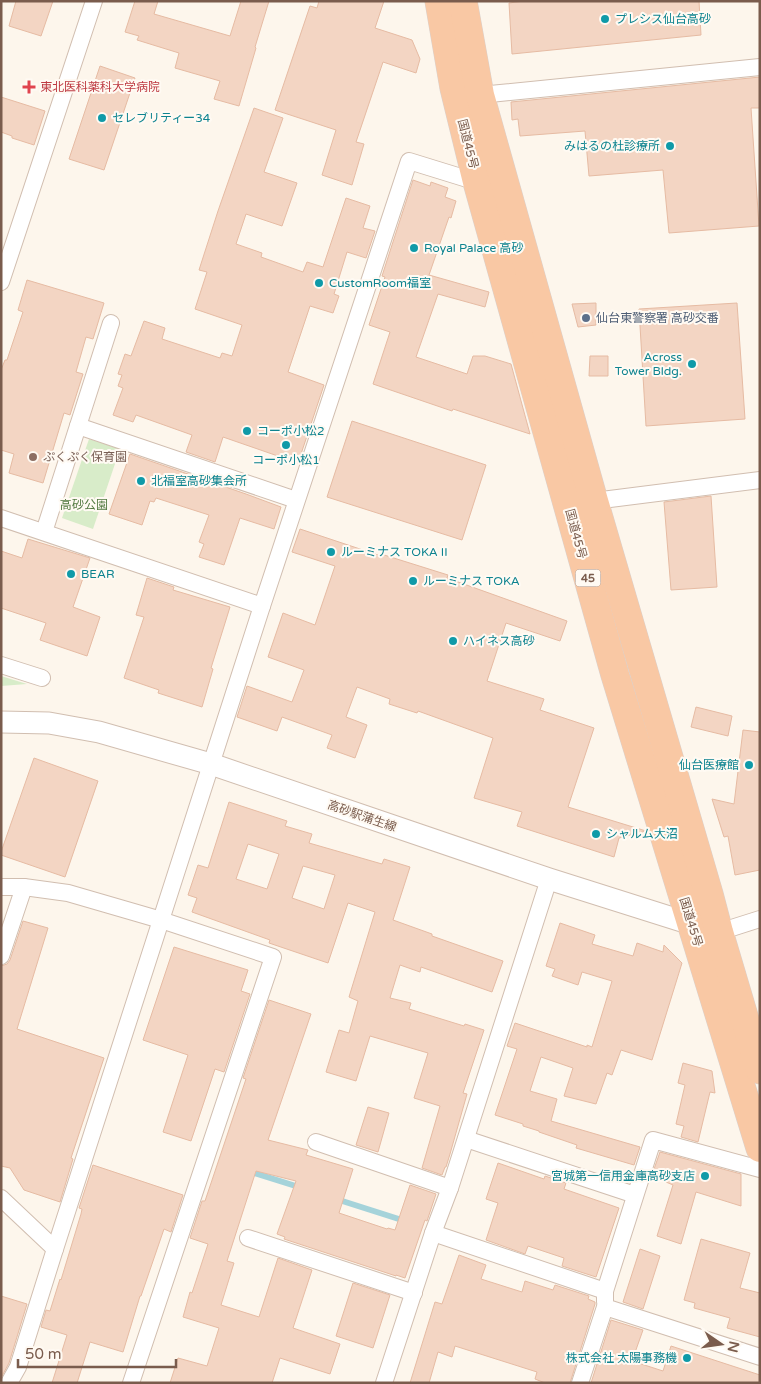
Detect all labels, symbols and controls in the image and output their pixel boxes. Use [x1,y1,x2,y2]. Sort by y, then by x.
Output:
place label: プレシス仙台高砂 [615,12,711,26]
marker: プレシス仙台高砂 [599,13,611,25]
marker: 東北医科薬科大学病院 [22,80,36,94]
place label: 東北医科薬科大学病院 [40,80,160,94]
place label: セレブリティー34 [112,111,211,125]
marker: セレブリティー34 [96,112,108,124]
street label: 国道45号 [455,118,481,170]
place label: みはるの杜診療所 [564,139,660,153]
marker: みはるの杜診療所 [664,140,676,152]
place label: Royal Palace 高砂 [424,241,523,255]
marker: Royal Palace 高砂 [408,242,420,254]
place label: CustomRoom福室 [329,276,431,290]
marker: CustomRoom福室 [313,277,325,289]
place label: 仙台東警察署 高砂交番 [596,311,719,325]
marker: 仙台東警察署 高砂交番 [580,312,592,324]
place label: Across Tower Bldg. [615,350,682,378]
marker: Across Tower Bldg. [686,358,698,370]
place label: コーポ小松2 [257,424,325,438]
marker: コーポ小松2 [241,425,253,437]
marker: コーポ小松1 [280,439,292,451]
place label: ぷくぷく保育園 [43,450,127,464]
marker: ぷくぷく保育園 [27,451,39,463]
place label: コーポ小松1 [252,453,320,467]
place label: 北福室高砂集会所 [151,474,247,488]
marker: 北福室高砂集会所 [135,475,147,487]
park label: 高砂公園 [60,498,108,512]
street label: 国道45号 [563,508,589,560]
place label: ルーミナス TOKA II [341,545,448,559]
marker: ルーミナス TOKA II [325,546,337,558]
place label: BEAR [81,567,114,581]
marker: BEAR [65,568,77,580]
road number: 45 [576,570,600,586]
place label: ルーミナス TOKA [423,574,520,588]
marker: ルーミナス TOKA [407,575,419,587]
place label: ハイネス高砂 [463,634,535,648]
marker: ハイネス高砂 [447,635,459,647]
place label: 仙台医療館 [679,758,739,772]
marker: 仙台医療館 [743,759,755,771]
street label: 高砂駅蒲生線 [326,798,398,834]
place label: シャルム大沼 [606,827,678,841]
marker: シャルム大沼 [590,828,602,840]
street label: 国道45号 [677,896,705,948]
place label: 宮城第一信用金庫高砂支店 [551,1169,695,1183]
marker: 宮城第一信用金庫高砂支店 [699,1170,711,1182]
north arrow [696,1319,746,1369]
scale bar [18,1336,175,1368]
text: N [724,1339,743,1354]
text: 50 m [25,1345,62,1363]
place label: 株式会社 太陽事務機 [566,1351,677,1365]
marker: 株式会社 太陽事務機 [681,1352,693,1364]

